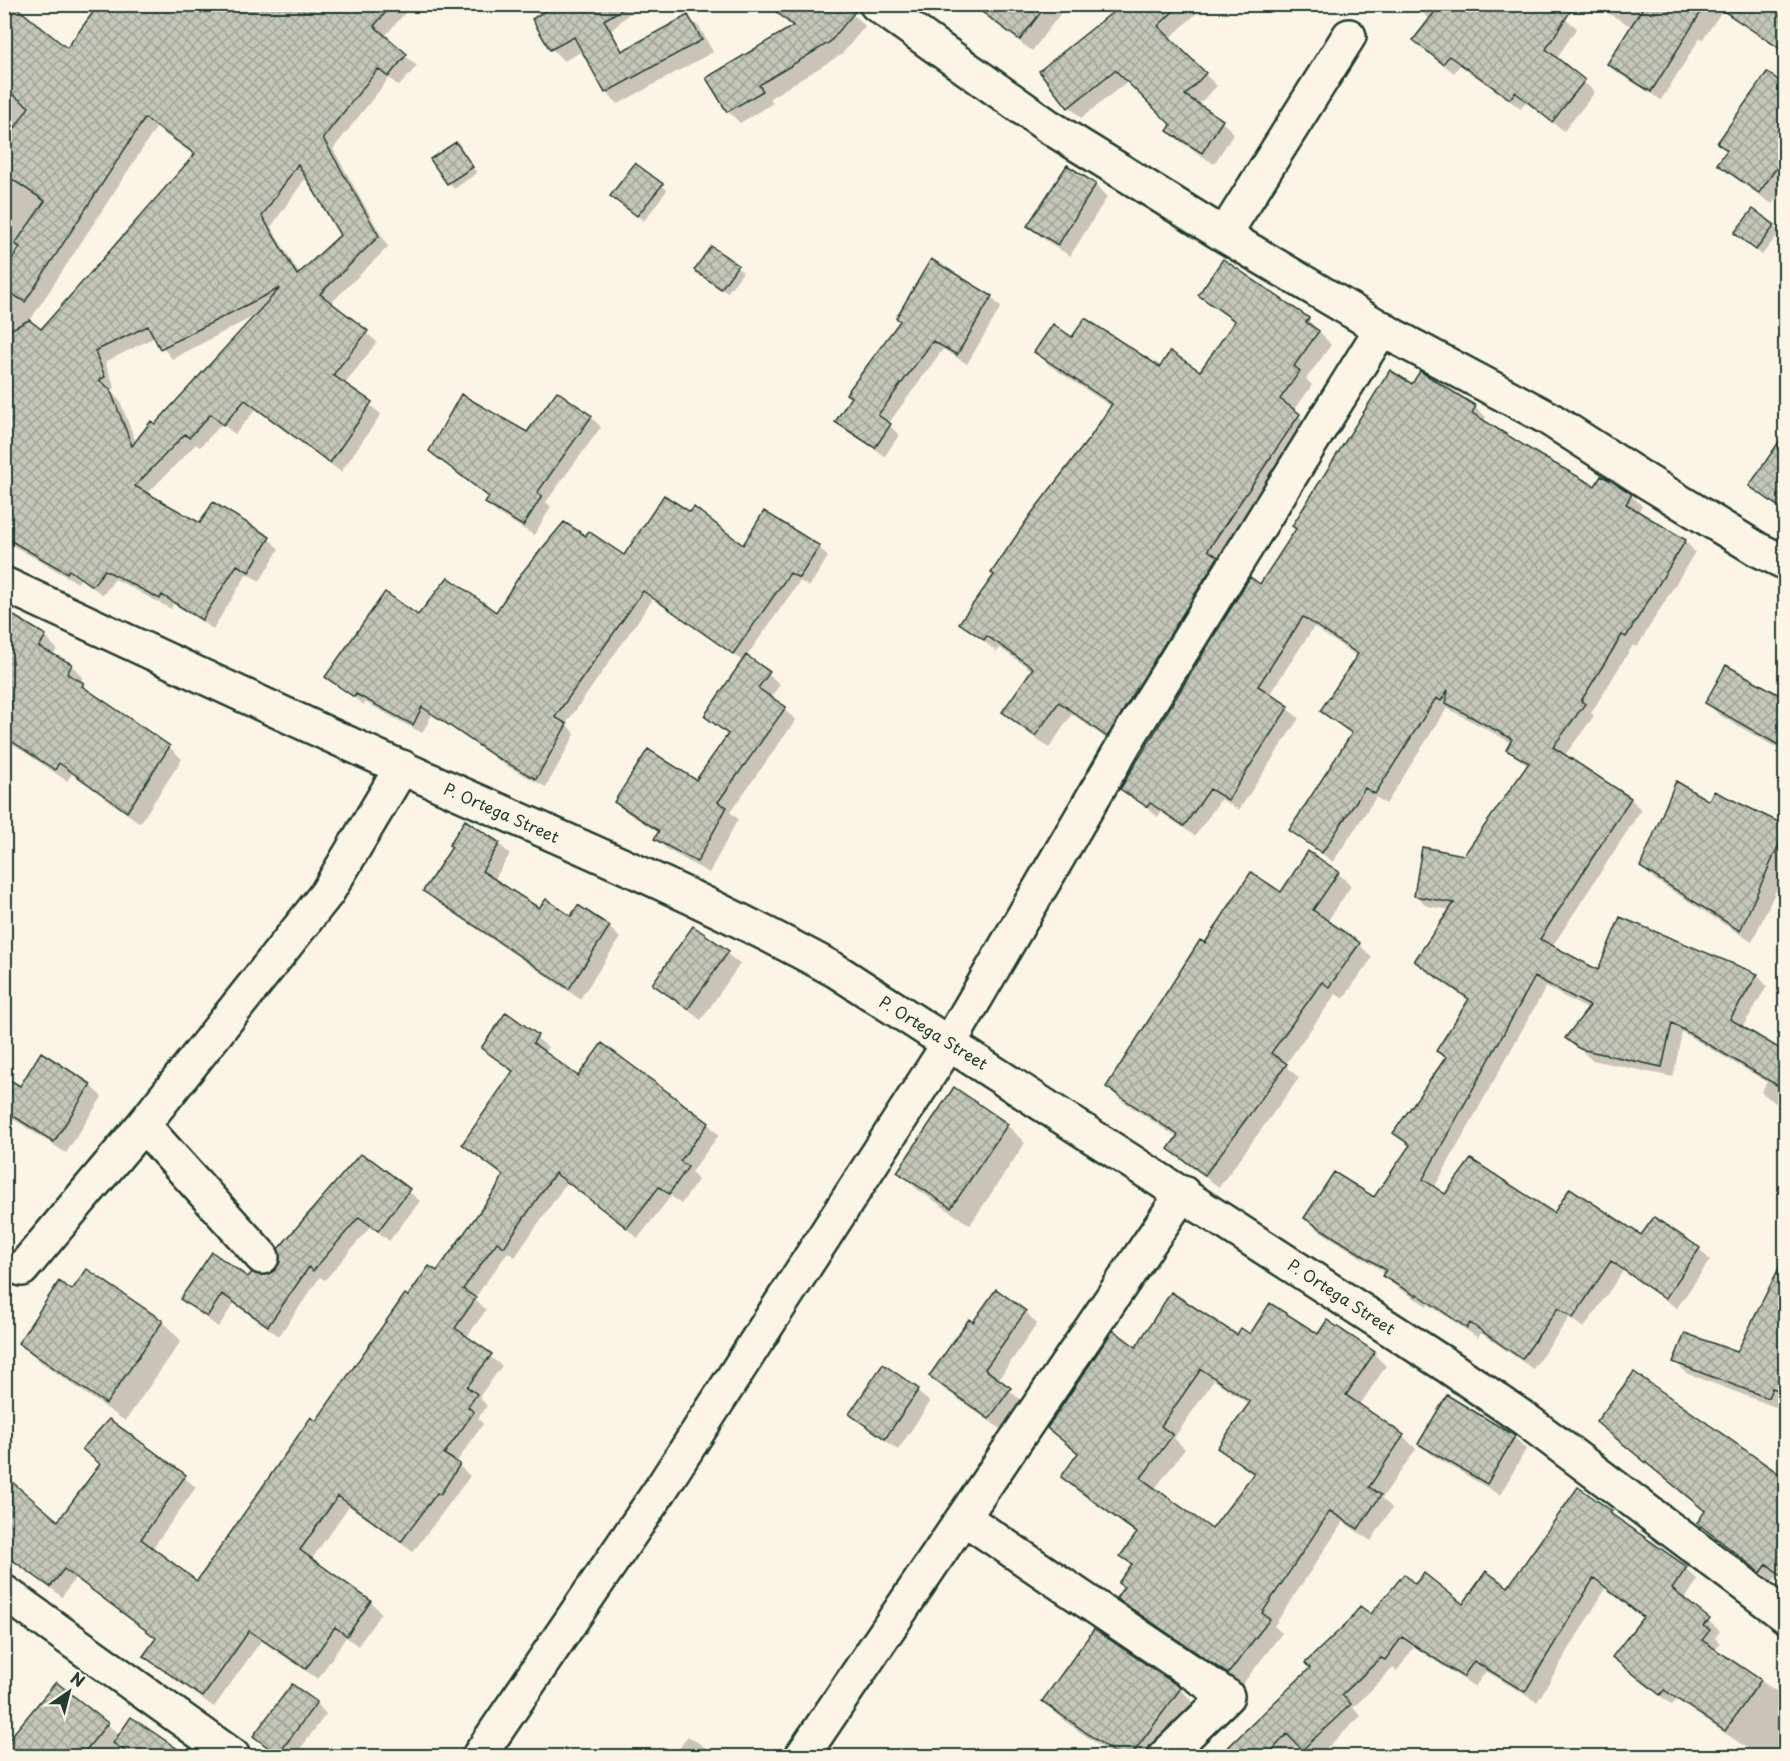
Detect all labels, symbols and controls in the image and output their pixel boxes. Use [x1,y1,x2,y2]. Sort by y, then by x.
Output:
street label: P. Ortega Street [441,776,564,848]
street label: P. Ortega Street [875,989,993,1075]
street label: P. Ortega Street [1284,1252,1401,1340]
north arrow [39,1662,99,1722]
text: N [66,1665,90,1692]

